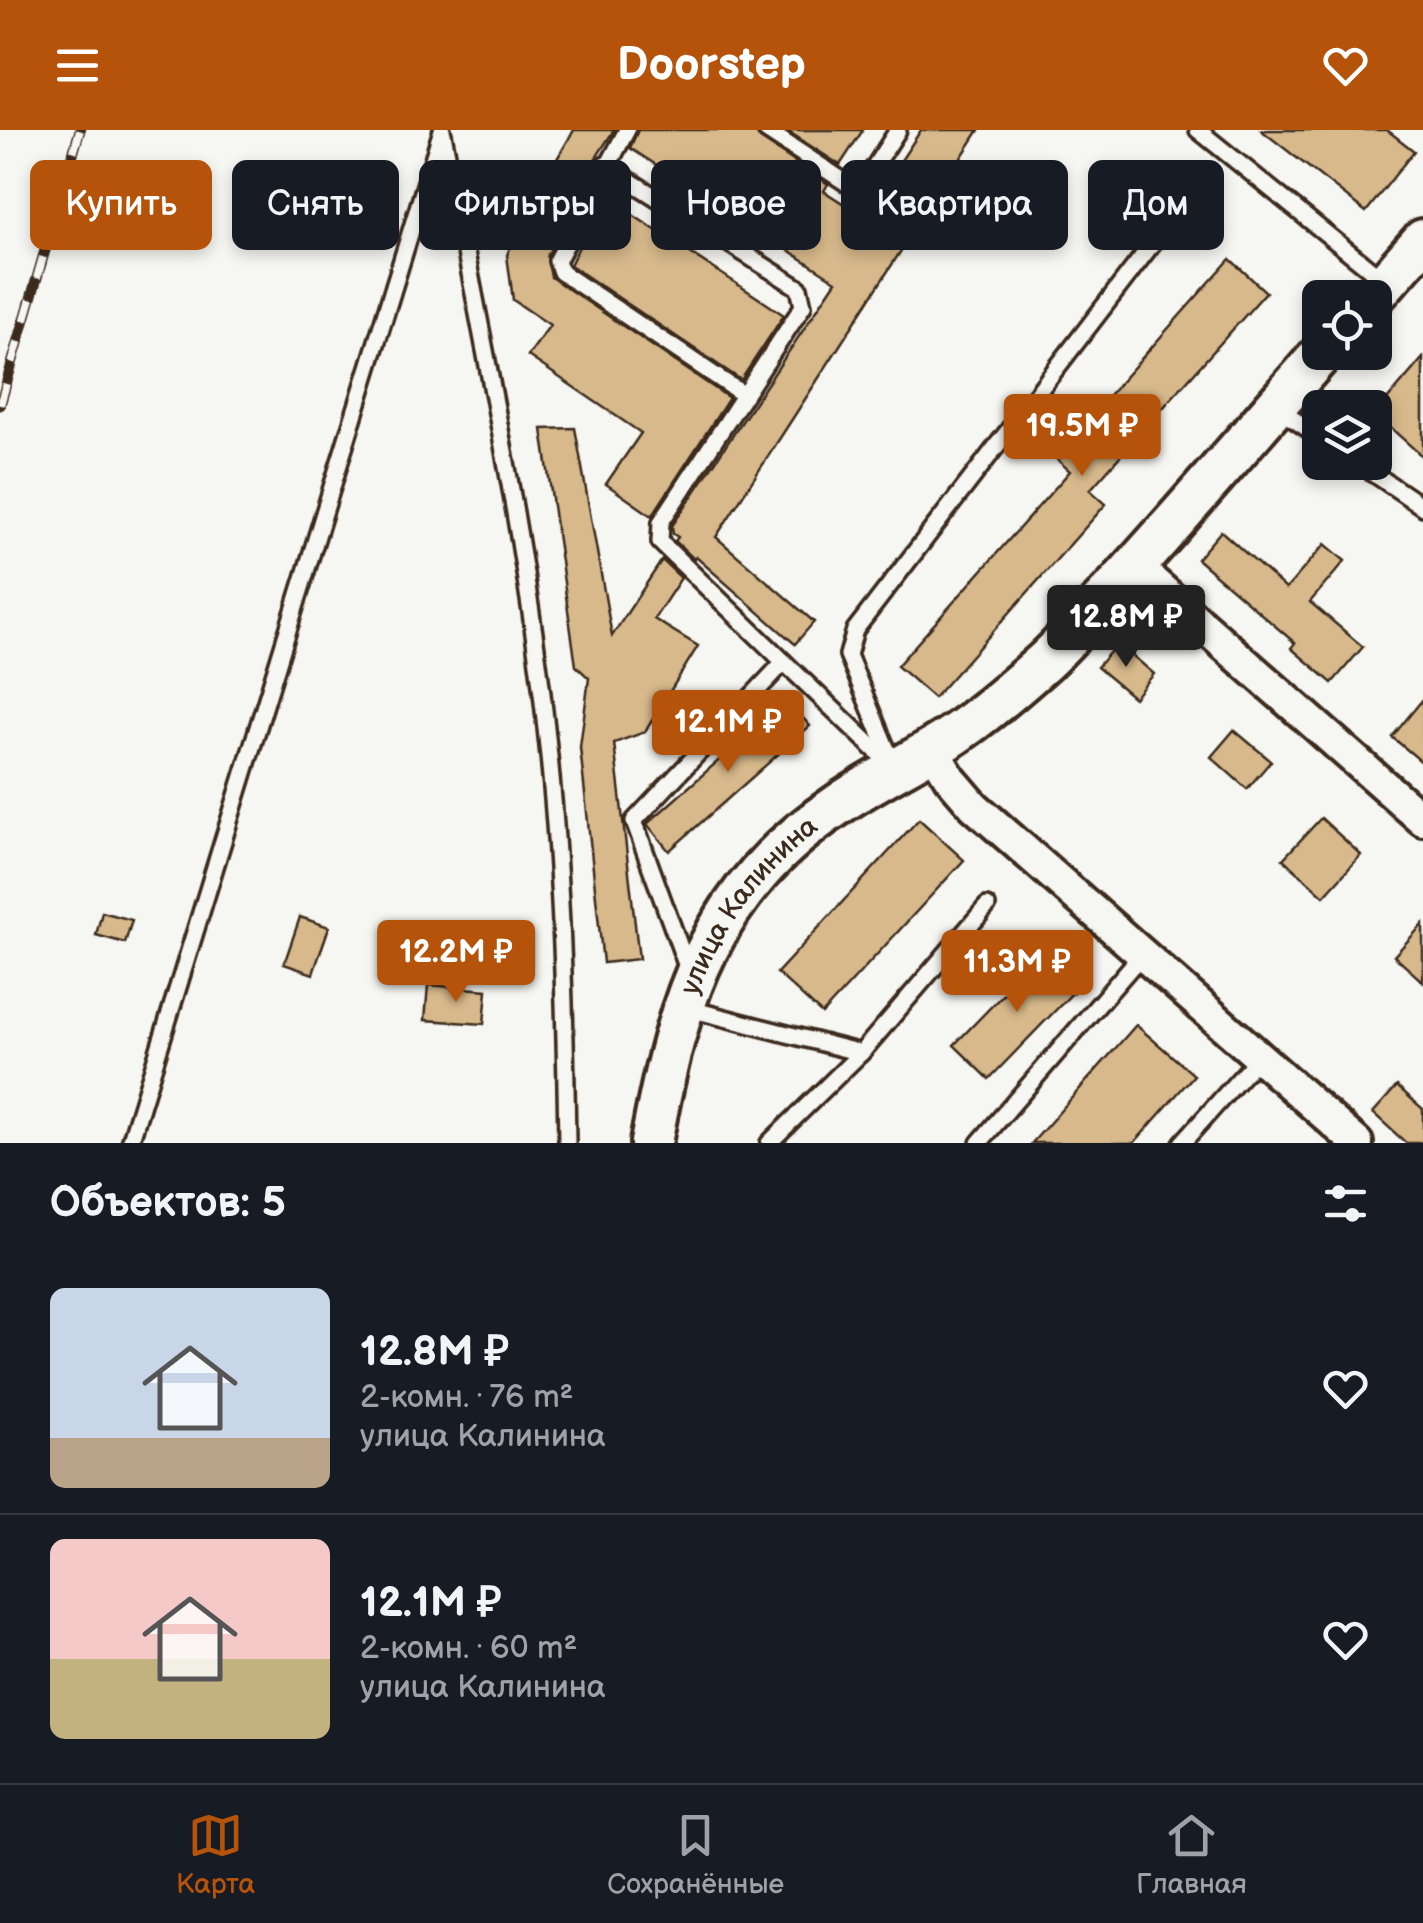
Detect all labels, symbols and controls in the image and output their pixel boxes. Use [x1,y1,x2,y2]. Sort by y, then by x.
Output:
icon: menu [50,38,105,93]
text: Doorstep [617,38,806,93]
icon: heart [1318,38,1373,93]
chip: Купить [30,160,212,250]
chip: Снять [232,160,399,250]
chip: Фильтры [419,160,631,250]
chip: Новое [651,160,821,250]
chip: Квартира [841,160,1068,250]
chip: Дом [1088,160,1224,250]
map controls [1302,280,1392,480]
button: locate [1302,280,1392,370]
button: layers [1302,390,1392,480]
pin: 19.5M ₽ [990,394,1174,479]
text: 19.5M ₽ [1026,407,1138,446]
pin: 12.8M ₽ [1034,585,1218,670]
text: 12.8M ₽ [1069,598,1183,637]
pin: 12.1M ₽ [636,690,820,775]
text: 12.1M ₽ [674,703,782,742]
street label: улица Калинина [673,809,824,999]
pin: 12.2M ₽ [364,920,548,1005]
pin: 11.3M ₽ [925,930,1109,1015]
text: 12.2M ₽ [399,933,513,972]
text: 11.3M ₽ [963,943,1071,982]
icon: filters [1318,1176,1373,1231]
text: Объектов: 5 [50,1178,286,1229]
text: 12.8M ₽ [360,1327,509,1378]
icon: home [130,1328,250,1448]
icon: heart [1318,1361,1373,1416]
text: 2-комн. · 76 m² [360,1378,573,1417]
text: улица Калинина [360,1417,606,1456]
text: 12.1M ₽ [360,1578,502,1629]
icon: home [130,1579,250,1699]
icon: heart [1318,1612,1373,1667]
text: 2-комн. · 60 m² [360,1629,577,1668]
text: улица Калинина [360,1668,606,1707]
tab: Карта [176,1808,255,1901]
tab: Сохранённые [607,1808,784,1901]
tab: Главная [1136,1808,1247,1901]

